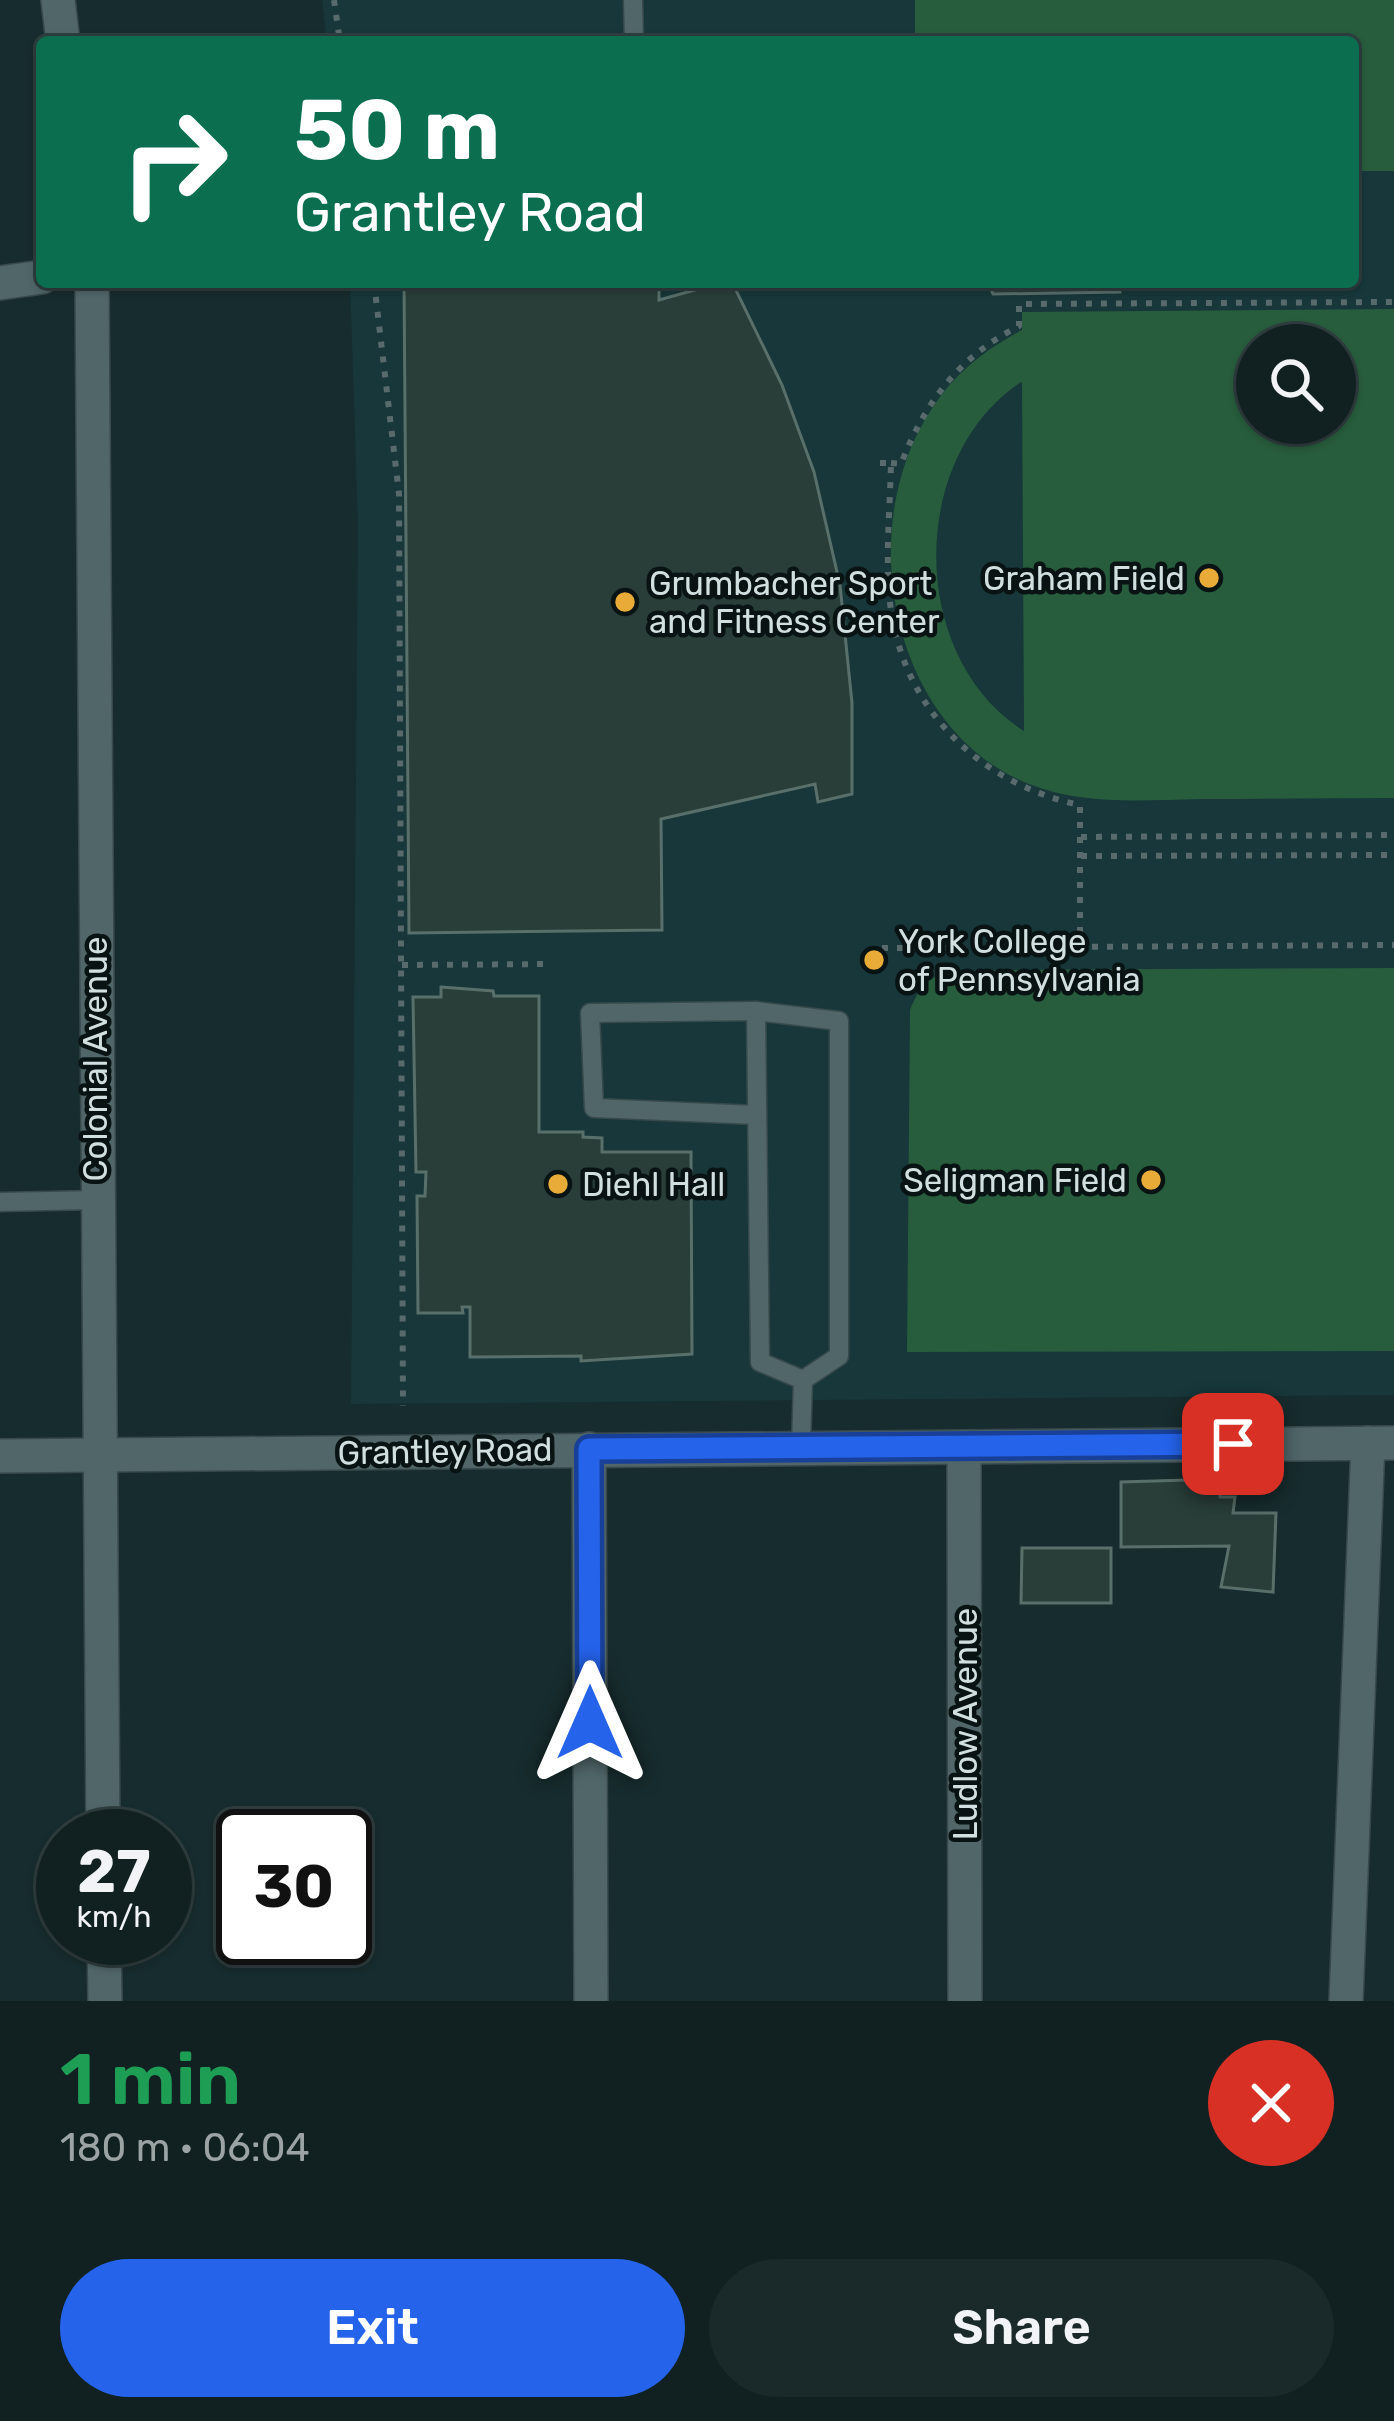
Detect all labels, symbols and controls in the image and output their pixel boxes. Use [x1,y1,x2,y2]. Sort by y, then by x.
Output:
text: 50 m [294,80,500,180]
icon: right [96,84,252,240]
text: Grantley Road [294,181,646,245]
map controls [1236,324,1356,444]
button: search [1236,324,1356,444]
place label: Graham Field [983,559,1185,598]
place label: Grumbacher Sport and Fitness Center [649,564,940,641]
marker: Graham Field [1196,565,1222,591]
marker: Grumbacher Sport and Fitness Center [612,589,638,615]
place label: York College of Pennsylvania [898,922,1141,999]
street label: Colonial Avenue [76,937,115,1181]
marker: York College of Pennsylvania [861,947,887,973]
place label: Seligman Field [903,1161,1127,1200]
place label: Diehl Hall [582,1165,725,1204]
marker: Seligman Field [1138,1167,1164,1193]
marker: Diehl Hall [545,1171,571,1197]
pin [1182,1393,1284,1495]
icon: arrive [1200,1411,1266,1477]
street label: Grantley Road [337,1430,553,1472]
street label: Ludlow Avenue [946,1608,985,1840]
position arrow [527,1660,653,1786]
speed limit sign: 30 [216,1809,372,1965]
text: 27 [77,1836,151,1907]
text: km/h [77,1899,151,1935]
text: 1 min [60,2037,241,2122]
button: close [1208,2040,1334,2166]
text: 180 m · 06:04 [60,2125,310,2171]
button: Exit [60,2259,685,2397]
button: Share [709,2259,1334,2397]

